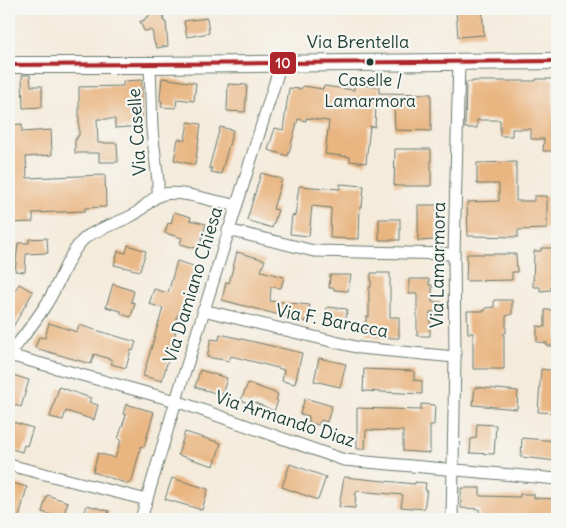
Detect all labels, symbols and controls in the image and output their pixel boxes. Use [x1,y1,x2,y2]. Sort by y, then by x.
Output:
street label: Via Brentella [307,30,409,53]
line badge: 10 [269,51,297,75]
text: 10 [276,54,290,72]
marker: Caselle / Lamarmora [365,57,375,67]
place label: Caselle / Lamarmora [324,69,416,112]
street label: Via Caselle [122,88,151,176]
street label: Via Lamarmora [425,202,450,328]
street label: Via Damiano Chiesa [158,204,227,366]
street label: Via F. Baracca [274,298,390,343]
street label: Via Armando Diaz [212,385,358,452]

